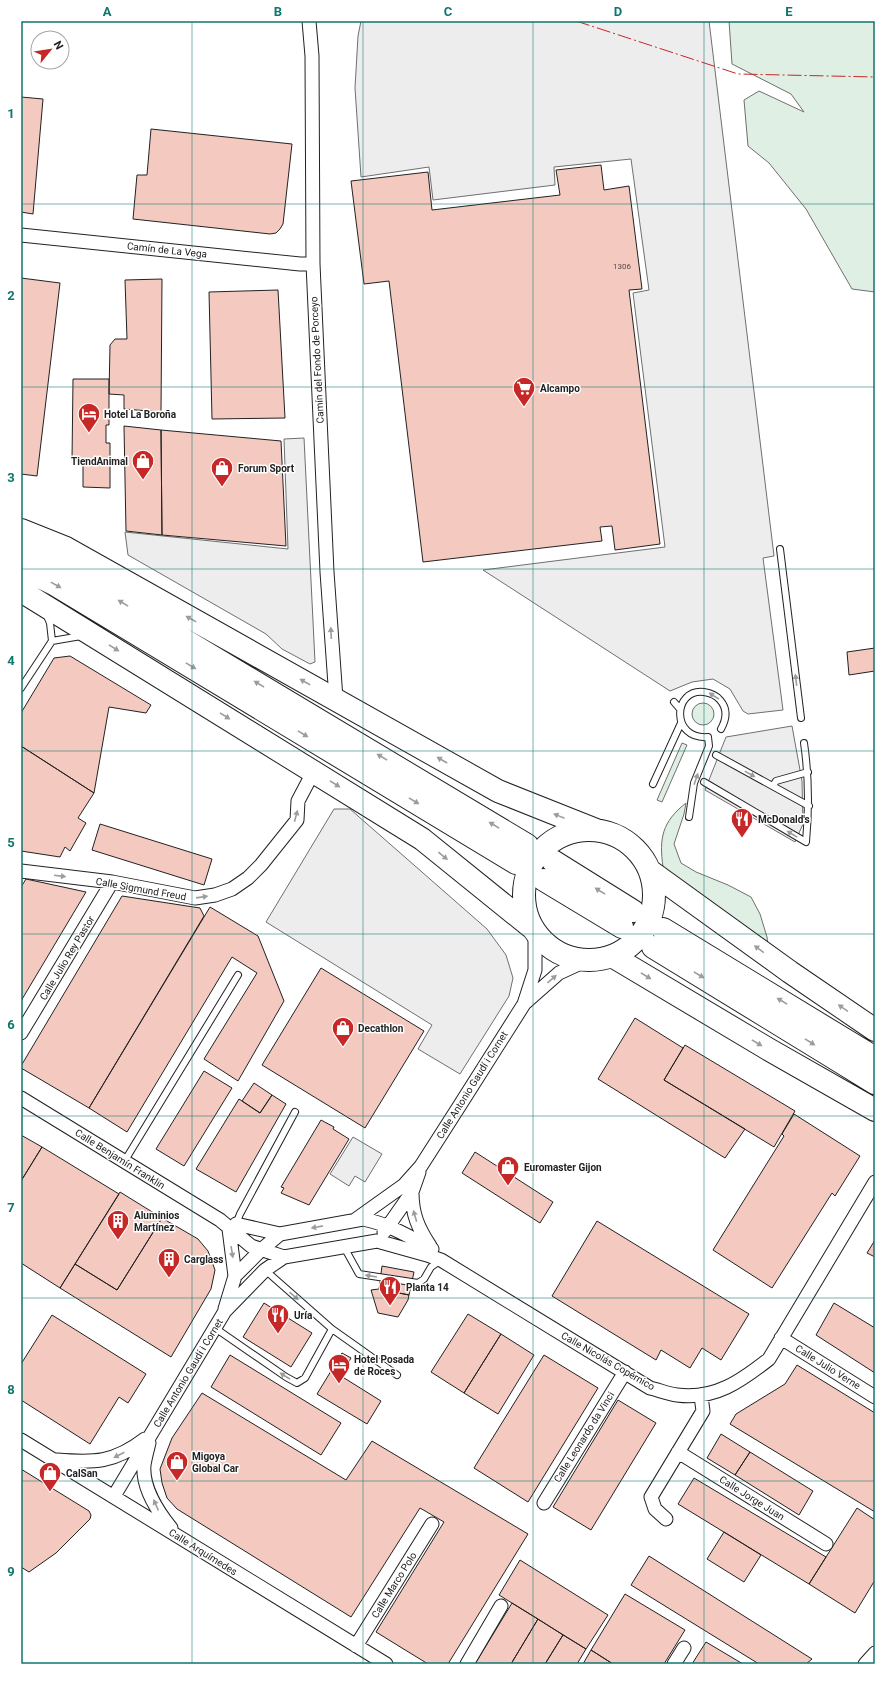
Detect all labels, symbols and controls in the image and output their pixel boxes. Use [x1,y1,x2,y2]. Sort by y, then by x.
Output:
text: A [103,4,112,19]
text: B [274,4,282,19]
text: C [444,4,453,19]
text: D [614,4,622,19]
text: E [785,4,793,19]
north arrow [30,30,70,70]
text: N [51,39,66,52]
text: 1 [7,106,15,121]
street label: Camín de La Vega [126,240,208,260]
house number: 1306 [613,262,631,271]
text: 2 [7,288,15,303]
street label: Camín del Fondo de Porceyo [308,296,326,424]
supermarket icon: Alcampo [511,375,537,408]
place label: Alcampo [540,383,580,394]
hotel icon: Hotel La Boroña [76,401,102,434]
place label: Hotel La Boroña [104,409,177,420]
shop icon: TiendAnimal [130,448,156,481]
shop icon: Forum Sport [209,455,235,488]
place label: TiendAnimal [71,456,128,467]
place label: Forum Sport [238,463,295,474]
text: 3 [7,470,15,485]
one-way arrow [50,582,62,589]
one-way arrow [117,599,129,606]
one-way arrow [186,615,197,622]
one-way arrow [328,627,335,639]
one-way arrow [108,644,120,651]
text: 4 [7,653,15,668]
one-way arrow [185,663,197,670]
one-way arrow [793,674,799,686]
one-way arrow [299,679,311,686]
one-way arrow [253,680,265,687]
one-way arrow [708,692,719,700]
one-way arrow [219,712,230,720]
one-way arrow [297,730,309,737]
one-way arrow [376,754,388,761]
one-way arrow [437,756,448,763]
one-way arrow [744,771,756,777]
one-way arrow [693,772,699,784]
one-way arrow [329,781,341,788]
one-way arrow [409,797,419,805]
restaurant icon: McDonald's [729,806,755,839]
one-way arrow [293,810,299,822]
one-way arrow [553,812,565,818]
place label: McDonald's [758,814,810,825]
one-way arrow [488,821,500,828]
one-way arrow [787,830,797,838]
text: 5 [7,835,15,850]
one-way arrow [438,852,448,861]
one-way arrow [54,872,66,879]
street label: Calle Sigmund Freud [95,876,187,902]
one-way arrow [594,887,606,894]
one-way arrow [196,894,208,900]
street label: Calle Julio Rey Pastor [37,913,97,1002]
one-way arrow [753,945,764,953]
one-way arrow [693,971,705,978]
one-way arrow [641,972,651,980]
one-way arrow [547,974,557,984]
one-way arrow [776,997,788,1004]
one-way arrow [838,1004,848,1012]
shop icon: Decathlon [330,1015,356,1048]
text: 6 [7,1017,15,1032]
place label: Decathlon [358,1023,404,1034]
street label: Calle Antonio Gaudí i Cornet [434,1029,510,1141]
one-way arrow [751,1039,763,1046]
one-way arrow [804,1039,816,1046]
street label: Calle Benjamín Franklin [73,1127,167,1191]
shop icon: Euromaster Gijon [495,1154,521,1187]
place label: Euromaster Gijon [524,1162,602,1173]
text: 7 [7,1200,15,1215]
building icon: Aluminios Martínez [105,1208,131,1241]
one-way arrow [412,1209,418,1221]
place label: Aluminios Martínez [134,1210,179,1233]
one-way arrow [311,1224,323,1230]
building icon: Carglass [156,1246,182,1279]
one-way arrow [229,1246,235,1258]
place label: Carglass [184,1254,223,1265]
one-way arrow [365,1273,377,1279]
restaurant icon: Planta 14 [377,1274,403,1307]
place label: Planta 14 [406,1282,449,1293]
one-way arrow [289,1291,300,1300]
restaurant icon: Uría [265,1302,291,1335]
place label: Uría [294,1310,313,1321]
street label: Calle Antonio Gaudí i Cornet [151,1317,225,1429]
street label: Calle Nicolás Copérnico [559,1330,657,1392]
street label: Calle Julio Verne [794,1343,862,1391]
hotel icon: Hotel Posada de Roces [326,1352,352,1385]
place label: Hotel Posada de Roces [354,1354,415,1377]
one-way arrow [279,1372,291,1379]
text: 8 [7,1382,15,1397]
street label: Calle Leonardo da Vinci [552,1390,616,1484]
shop icon: Migoya Global Car [164,1449,190,1482]
place label: Migoya Global Car [192,1451,239,1474]
one-way arrow [113,1452,124,1458]
shop icon: CalSan [37,1460,63,1493]
place label: CalSan [66,1468,98,1479]
street label: Calle Jorge Juan [717,1474,787,1522]
one-way arrow [153,1500,159,1511]
street label: Calle Arquímedes [167,1527,239,1577]
street label: Calle Marco Polo [369,1550,419,1620]
text: 9 [7,1564,15,1579]

